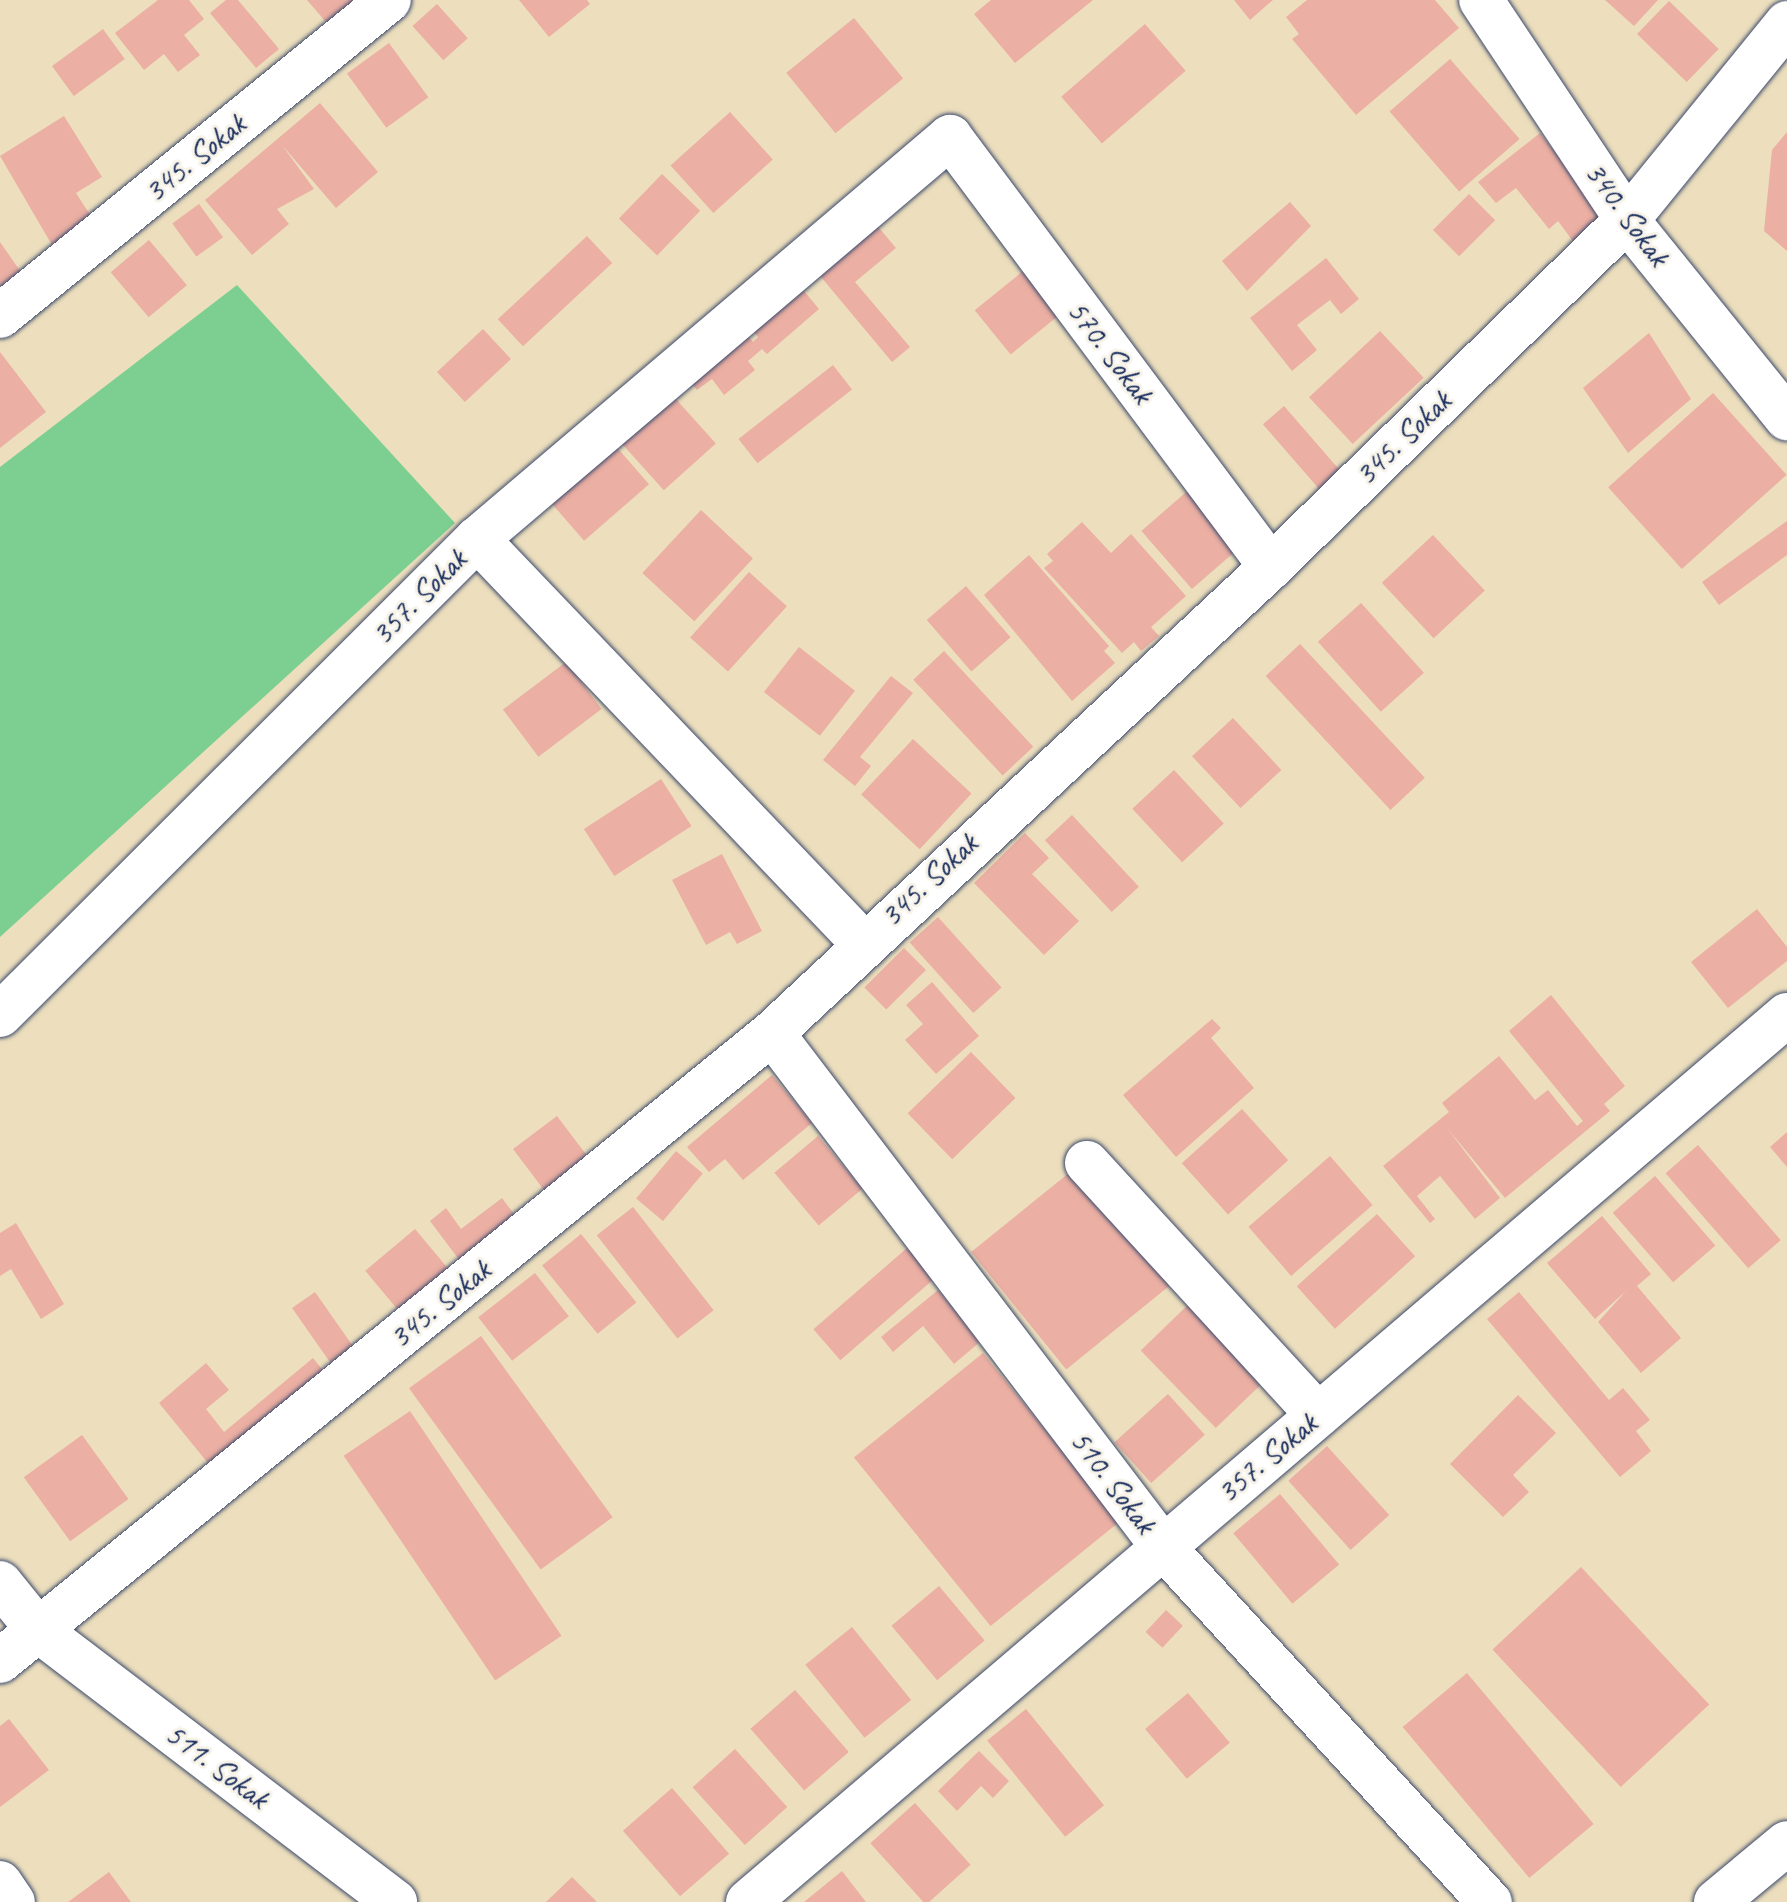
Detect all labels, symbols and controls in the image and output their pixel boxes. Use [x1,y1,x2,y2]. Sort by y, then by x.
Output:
street label: 345. Sokak [136,105,254,211]
street label: 340. Sokak [1576,154,1678,274]
street label: 570. Sokak [1059,293,1161,411]
street label: 345. Sokak [1347,383,1459,493]
street label: 357. Sokak [363,541,475,653]
street label: 345. Sokak [872,825,986,935]
street label: 345. Sokak [381,1251,499,1357]
street label: 357. Sokak [1209,1405,1325,1511]
street label: 510. Sokak [1062,1423,1164,1541]
street label: 511. Sokak [158,1715,276,1817]

